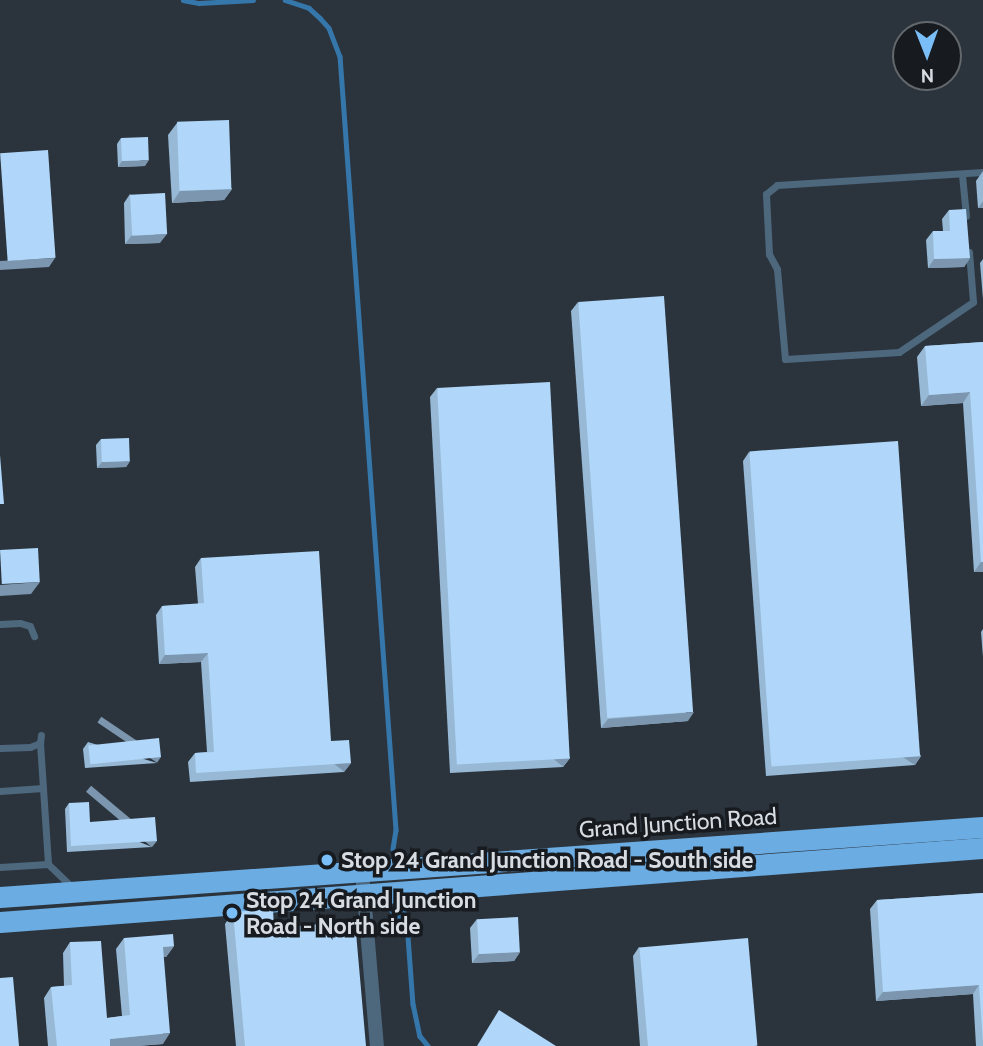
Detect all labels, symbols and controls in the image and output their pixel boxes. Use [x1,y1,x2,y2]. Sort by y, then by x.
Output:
north arrow [892,21,962,91]
text: N [920,64,934,87]
street label: Grand Junction Road [578,802,778,844]
place label: Stop 24 Grand Junction Road - South side [341,846,753,874]
marker: Stop 24 Grand Junction Road - South side [319,852,335,868]
place label: Stop 24 Grand Junction Road - North side [246,886,476,940]
marker: Stop 24 Grand Junction Road - North side [224,905,240,921]

